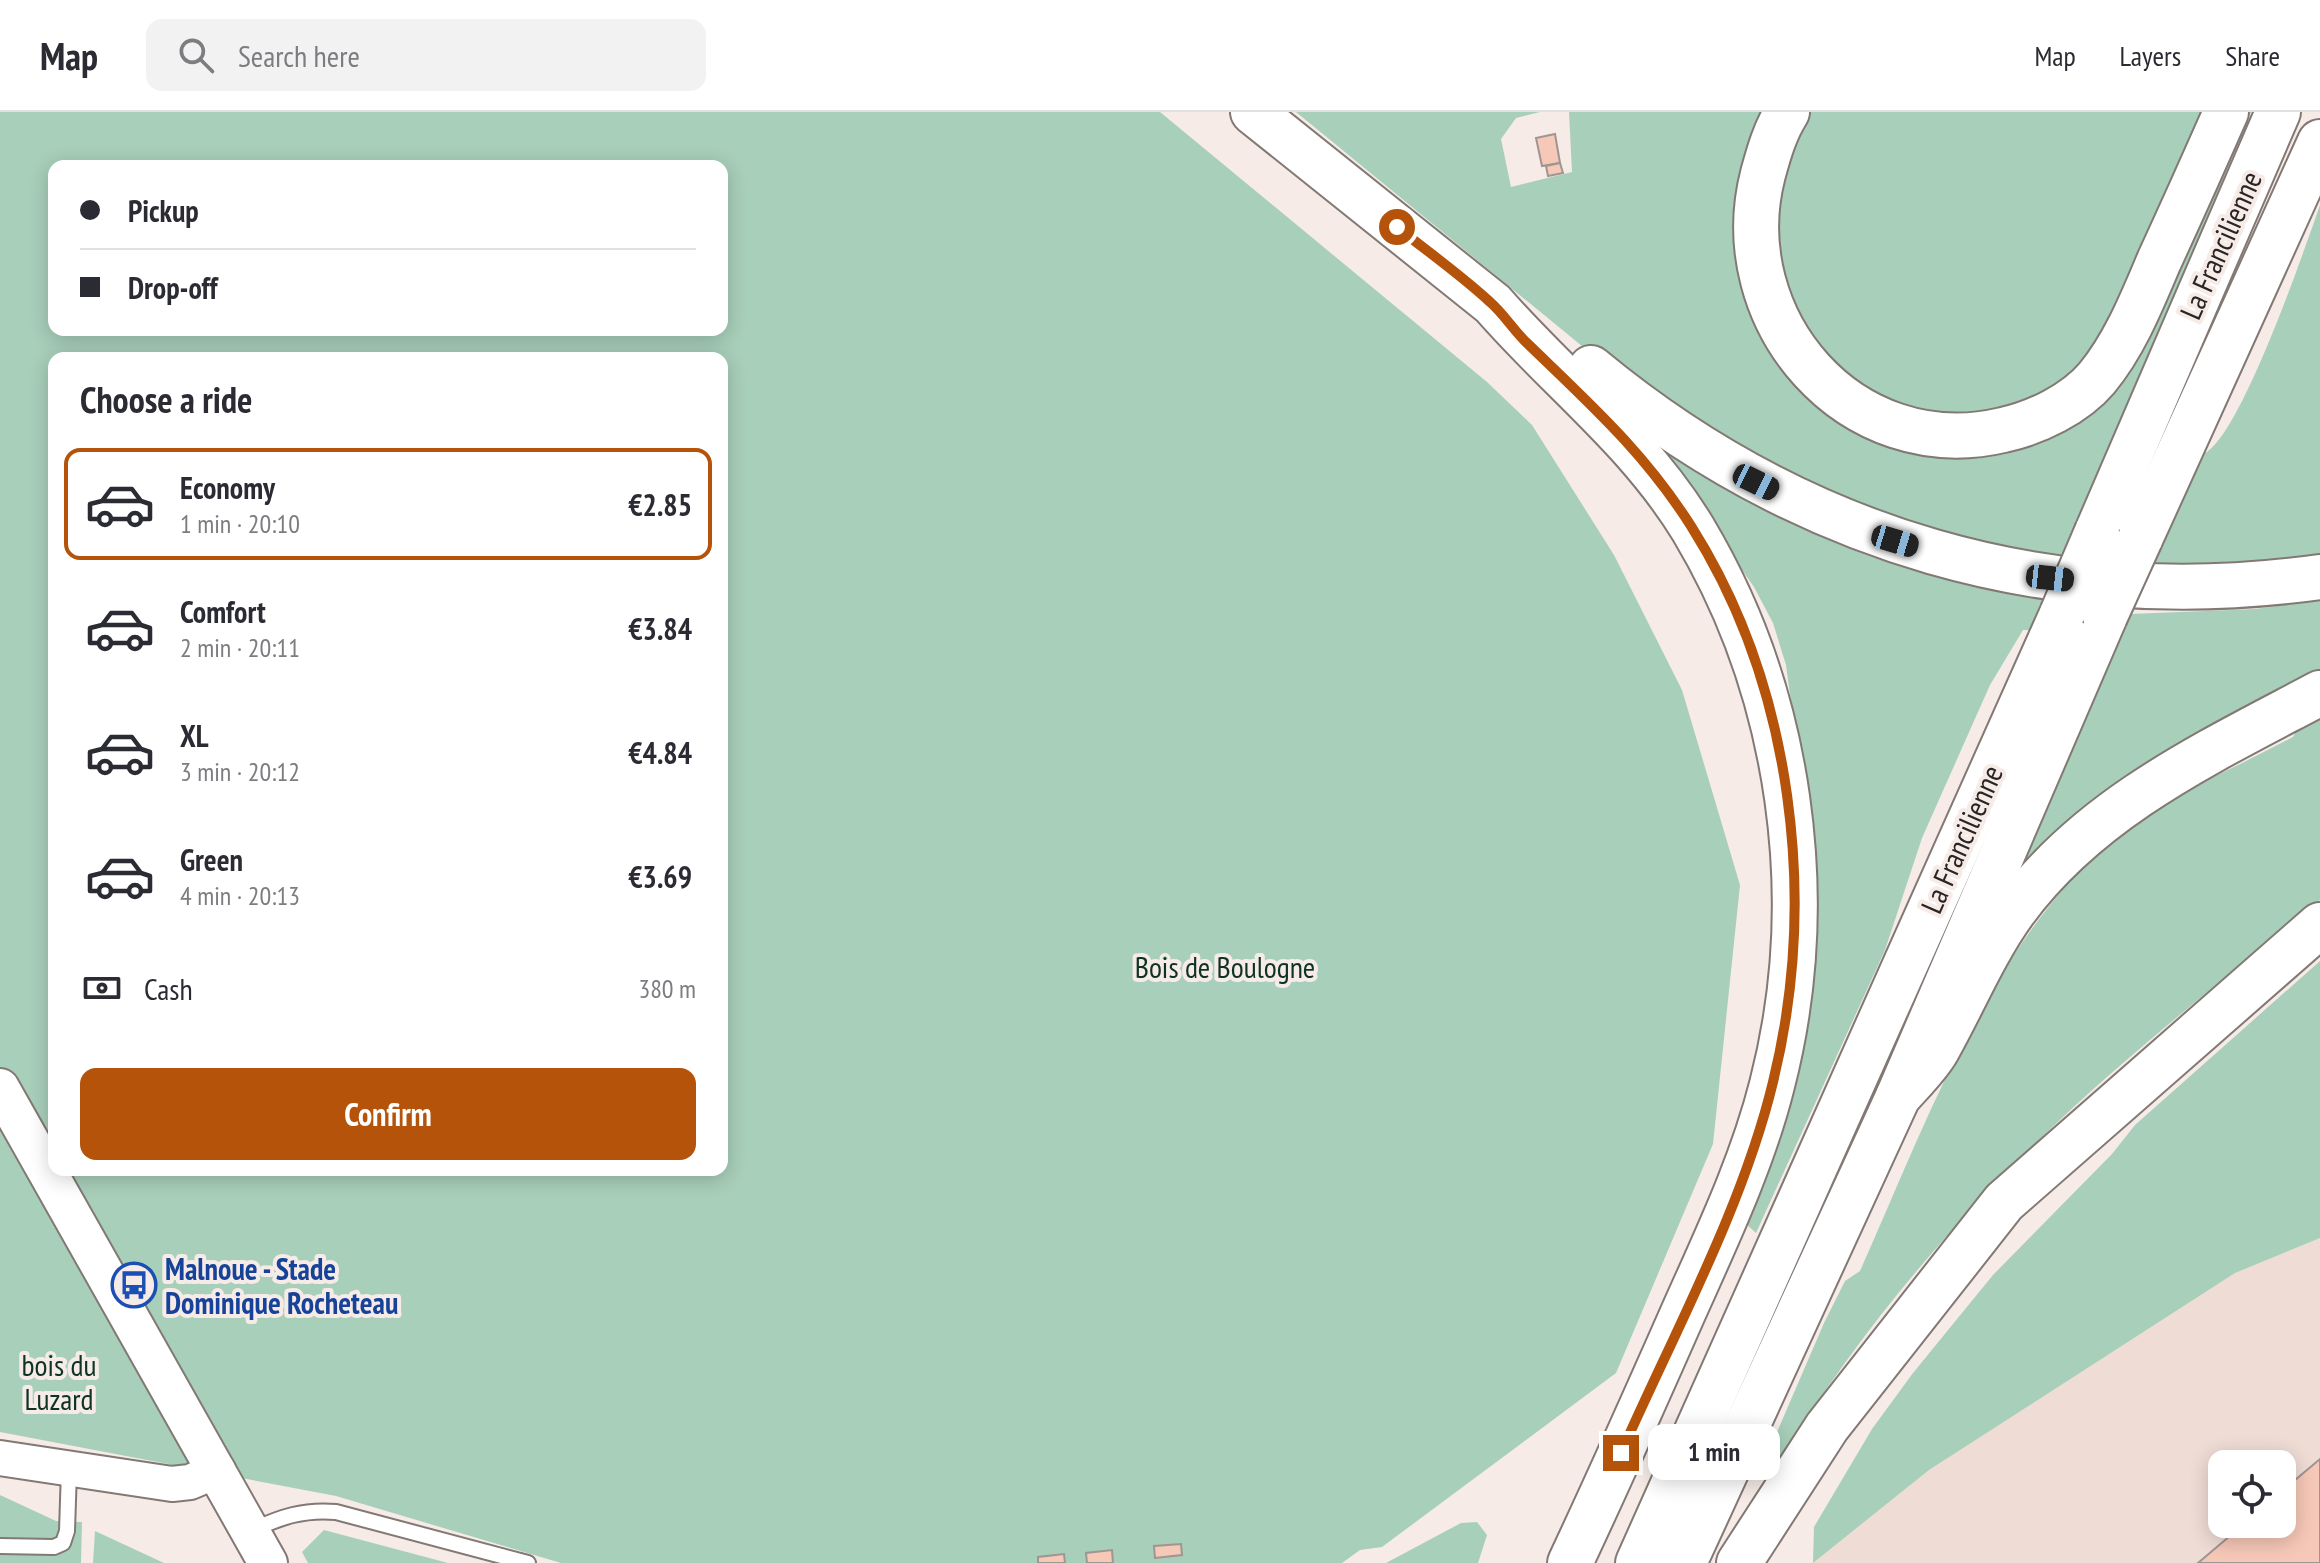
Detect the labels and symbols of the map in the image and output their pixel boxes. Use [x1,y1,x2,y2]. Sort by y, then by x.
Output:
street label: La Francilienne [2170,165,2270,325]
route start [1379,209,1415,245]
car [1729,461,1783,503]
car [1869,523,1921,559]
car [2025,564,2075,592]
street label: La Francilienne [1911,759,2011,919]
park label: Bois de Boulogne [1135,947,1315,986]
place label: Malnoue - Stade Dominique Rocheteau [165,1249,398,1322]
bus stop icon: Malnoue - Stade Dominique Rocheteau [110,1261,158,1309]
park label: bois du Luzard [22,1345,97,1418]
callout: 1 min [1649,1425,1781,1481]
route end [1603,1435,1639,1471]

